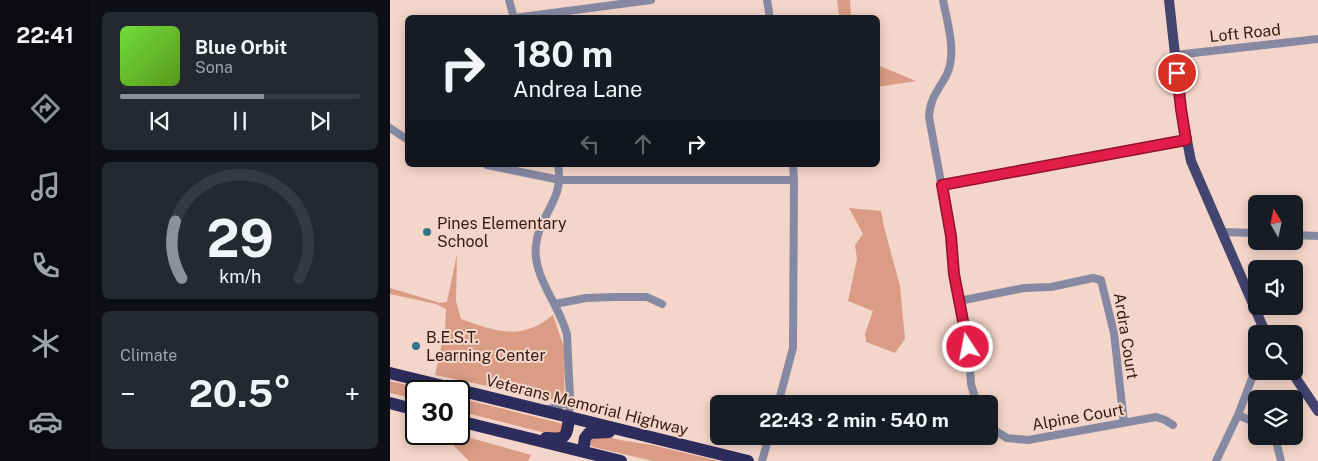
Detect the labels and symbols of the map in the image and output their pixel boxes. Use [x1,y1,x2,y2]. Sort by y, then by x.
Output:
street label: Loft Road [1208,20,1282,46]
pin [1156,52,1198,94]
north arrow [1248,195,1302,250]
place label: Pines Elementary School [437,214,567,251]
marker: Pines Elementary School [421,226,433,238]
street label: Ardra Court [1110,291,1142,381]
position arrow [941,320,993,372]
place label: B.E.S.T. Learning Center [426,328,546,365]
marker: B.E.S.T. Learning Center [410,340,422,352]
street label: Veterans Memorial Highway [484,371,691,439]
speed limit sign: 30 [405,380,470,445]
street label: Alpine Court [1030,400,1126,434]

